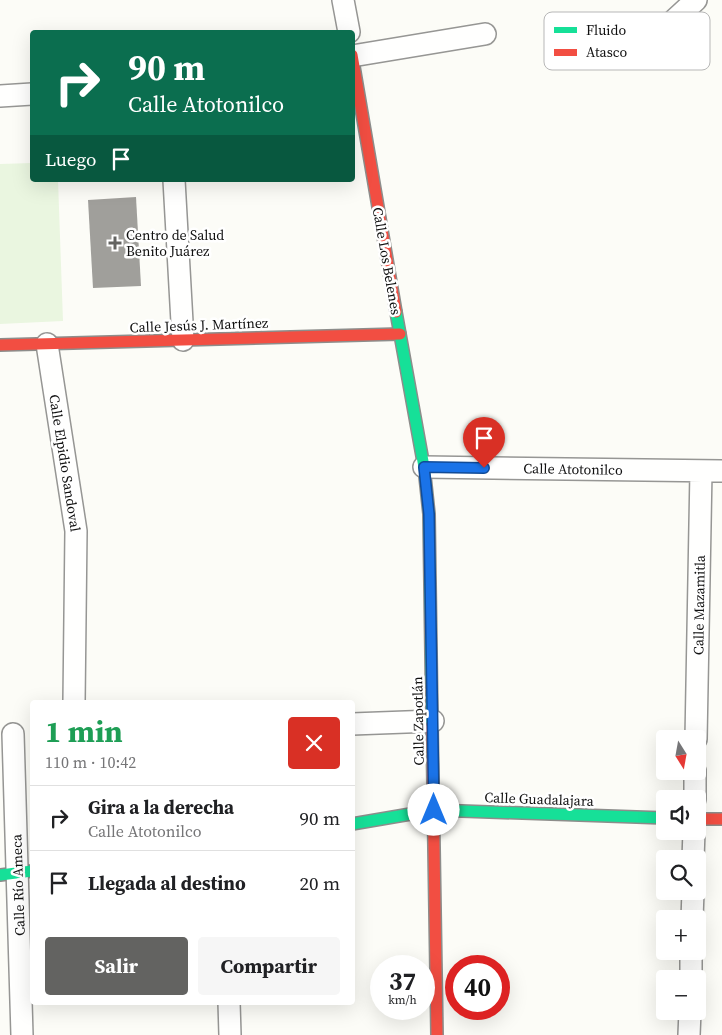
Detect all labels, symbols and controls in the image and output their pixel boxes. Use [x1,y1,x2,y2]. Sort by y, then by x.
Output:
legend [544,12,710,70]
text: Fluido [586,20,626,40]
text: Atasco [586,42,628,62]
text: 90 m [128,44,205,92]
icon: right [45,50,110,115]
text: Calle Atotonilco [128,89,284,119]
icon: arrive [107,145,135,173]
text: Luego [45,146,97,172]
street label: Calle Los Belenes [368,206,406,316]
place label: Centro de Salud Benito Juárez [126,225,224,261]
marker: Centro de Salud Benito Juárez [108,236,122,250]
street label: Calle Jesús J. Martínez [129,313,269,337]
street label: Calle Elpidio Sandoval [44,393,86,533]
pin [463,417,505,468]
icon: arrive [470,424,498,452]
street label: Calle Atotonilco [523,458,623,480]
street label: Calle Mazamitla [688,554,710,655]
street label: Calle Zapotlán [407,676,429,766]
text: 1 min [45,711,123,752]
button: close [288,717,340,769]
north arrow [656,730,706,780]
map controls [656,730,706,1020]
text: 110 m · 10:42 [45,751,136,773]
position arrow [407,783,459,835]
street label: Calle Guadalajara [484,787,595,811]
button: sound [656,790,706,840]
text: Gira a la derecha [88,794,234,820]
icon: right [45,804,73,832]
text: 90 m [299,805,340,831]
text: Calle Atotonilco [88,820,202,842]
street label: Calle Río Ameca [6,833,30,936]
button: search [656,850,706,900]
icon: arrive [45,869,73,897]
text: Llegada al destino [88,870,246,896]
text: 20 m [299,870,340,896]
button: + [656,910,706,960]
button: Salir [45,937,188,995]
button: Compartir [198,937,340,995]
speed limit sign: 40 [445,955,510,1020]
text: 37 [389,964,416,998]
button: − [656,970,706,1020]
text: km/h [388,992,417,1008]

